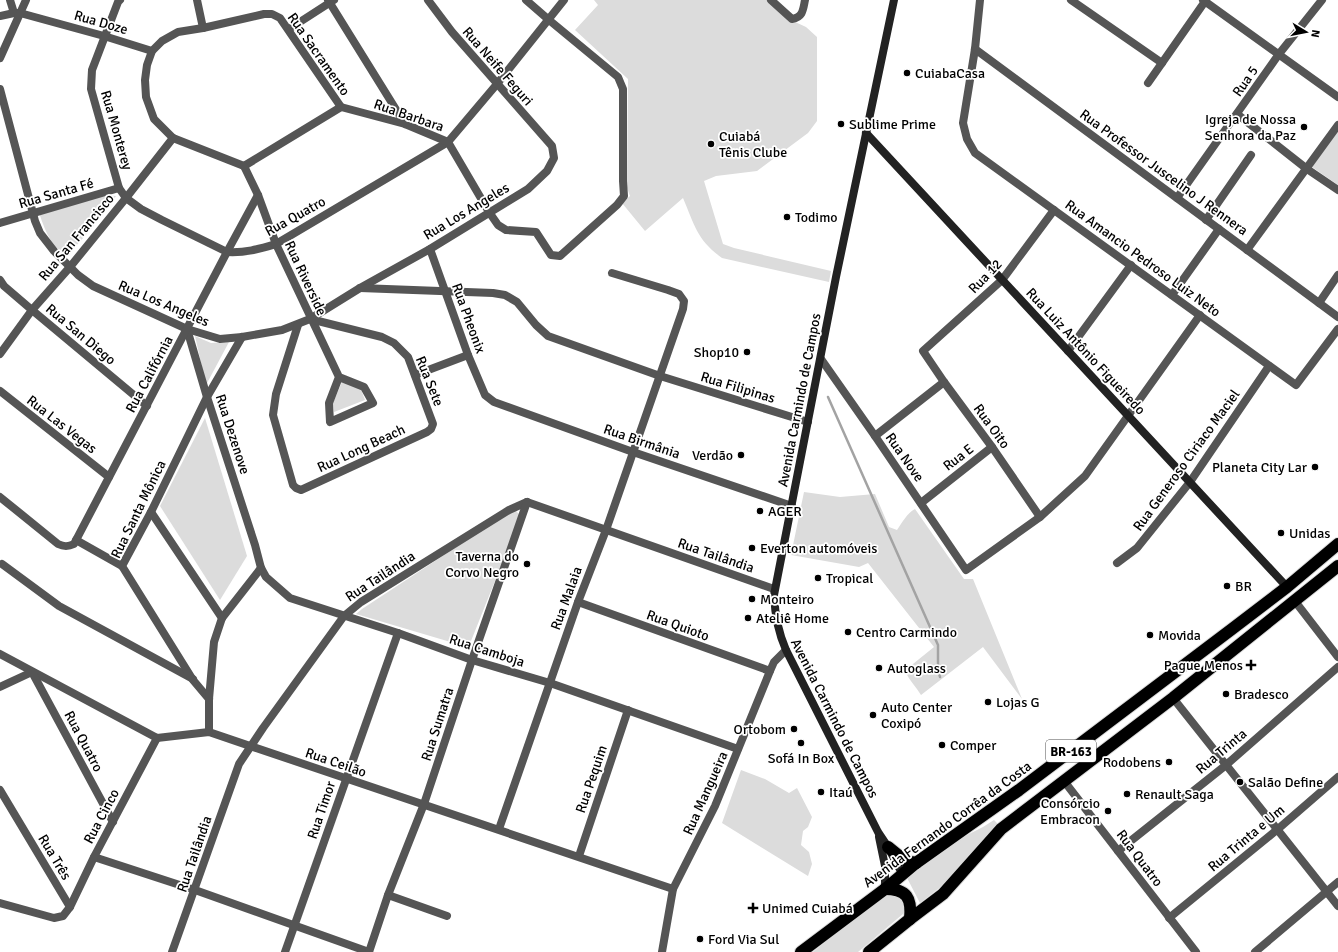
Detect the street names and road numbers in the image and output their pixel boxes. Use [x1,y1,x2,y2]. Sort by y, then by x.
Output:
street label: Rua Doze [72,7,130,38]
street label: Rua Sacramento [284,10,353,99]
street label: Rua Neife Feguri [459,23,537,109]
street label: Rua 5 [1229,63,1262,100]
street label: Rua Monterey [97,88,136,172]
street label: Rua Barbara [371,96,446,135]
street label: Rua Professor Juscelino J Rennera [1076,106,1251,239]
street label: Rua Santa Fé [17,175,96,212]
street label: Rua Los Angeles [420,179,512,244]
street label: Rua San Francisco [35,190,118,284]
street label: Rua Quatro [262,193,329,240]
street label: Rua Amancio Pedroso Luiz Neto [1062,196,1224,321]
street label: Rua Riverside [281,238,330,318]
street label: Rua 12 [965,256,1006,297]
street label: Rua Los Angeles [116,277,212,330]
street label: Rua Pheonix [448,281,489,356]
street label: Rua Luiz Antônio Figueiredo [1022,284,1149,418]
street label: Rua San Diego [42,300,119,369]
street label: Avenida Carmindo de Campos [774,312,825,488]
street label: Rua Califórnia [122,333,177,416]
street label: Rua Sete [412,354,447,409]
street label: Rua Filipinas [699,368,777,407]
street label: Rua Generoso Ciriaco Maciel [1129,386,1243,534]
street label: Rua Las Vegas [23,392,100,457]
street label: Rua Dezenove [212,392,253,476]
street label: Rua Oito [970,401,1013,452]
street label: Rua Birmânia [601,420,682,463]
street label: Rua Long Beach [315,421,408,476]
street label: Rua Nove [882,430,928,485]
street label: Rua E [940,440,977,475]
street label: Rua Santa Mônica [107,457,170,561]
street label: Rua Tailândia [675,534,756,577]
street label: Rua Tailândia [342,548,418,605]
street label: Rua Malaia [547,564,586,632]
street label: Rua Quioto [644,606,712,645]
street label: Rua Camboja [447,630,527,671]
street label: Avenida Carmindo de Campos [787,636,882,801]
street label: Rua Sumatra [418,685,457,763]
street label: Rua Quatro [60,708,107,775]
street label: Rua Trinta [1192,725,1250,777]
road number: BR-163 [1046,740,1096,762]
street label: Rua Pequim [572,743,611,815]
street label: Rua Ceilão [303,744,369,781]
street label: Rua Mangueira [679,749,732,838]
street label: Avenida Fernando Corrêa da Costa [860,758,1035,891]
street label: Rua Timor [304,778,340,841]
street label: Rua Cinco [80,786,123,847]
street label: Rua Trinta e Um [1205,801,1288,875]
street label: Rua Tailândia [173,814,216,895]
street label: Rua Quatro [1113,827,1166,890]
street label: Rua Três [34,831,75,883]

